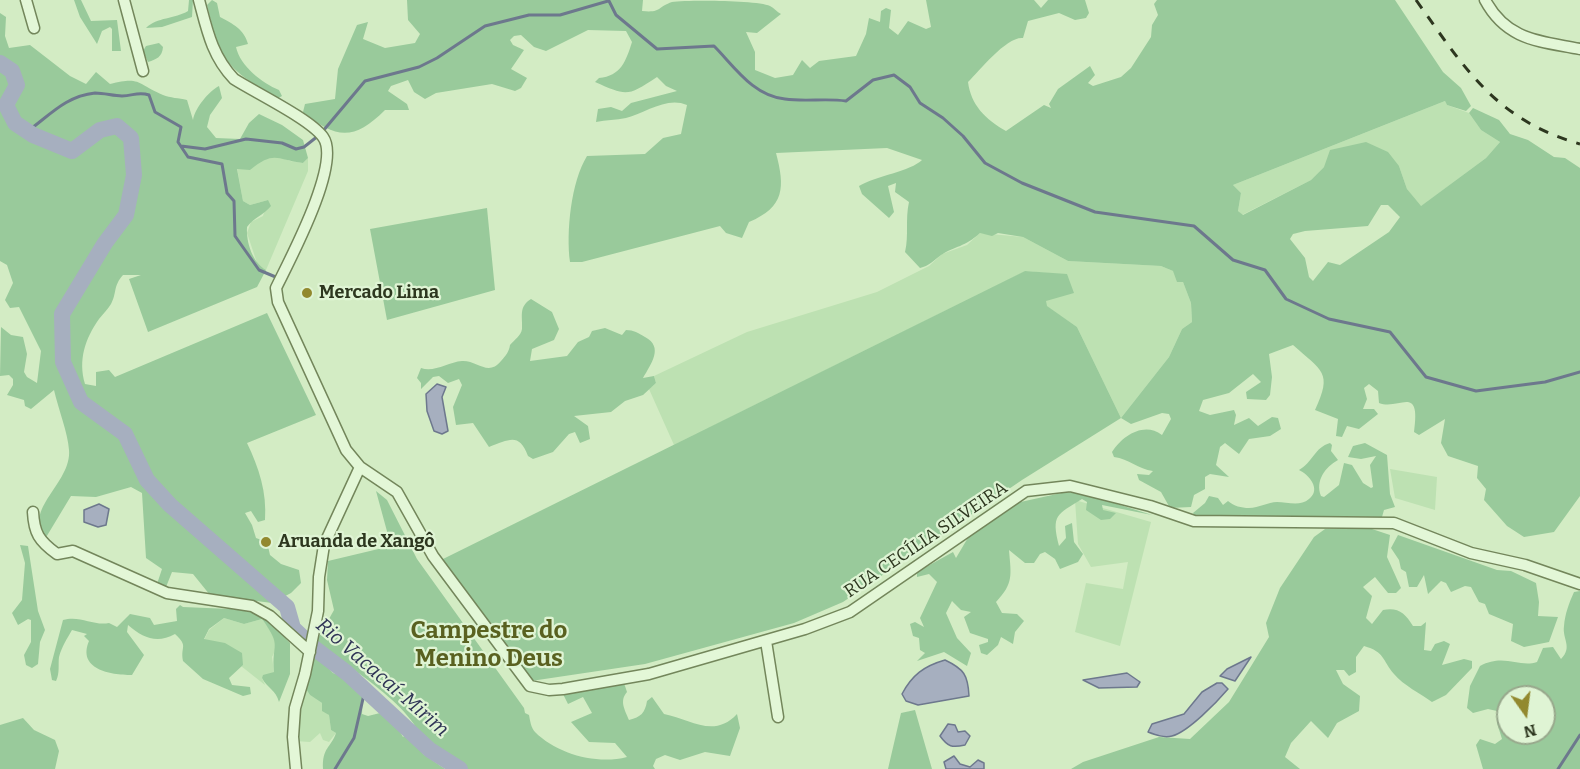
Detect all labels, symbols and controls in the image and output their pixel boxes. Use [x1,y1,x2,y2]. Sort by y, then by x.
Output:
place label: Mercado Lima [319,282,439,304]
marker: Mercado Lima [300,286,314,300]
street label: RUA CECÍLIA SILVEIRA [840,477,1012,603]
place label: Aruanda de Xangô [278,531,435,553]
marker: Aruanda de Xangô [259,535,273,549]
water label: Rio Vacacaí-Mirim [311,614,453,742]
district label: Campestre do Menino Deus [411,617,567,673]
north arrow [1496,685,1556,745]
text: N [1522,720,1538,742]

